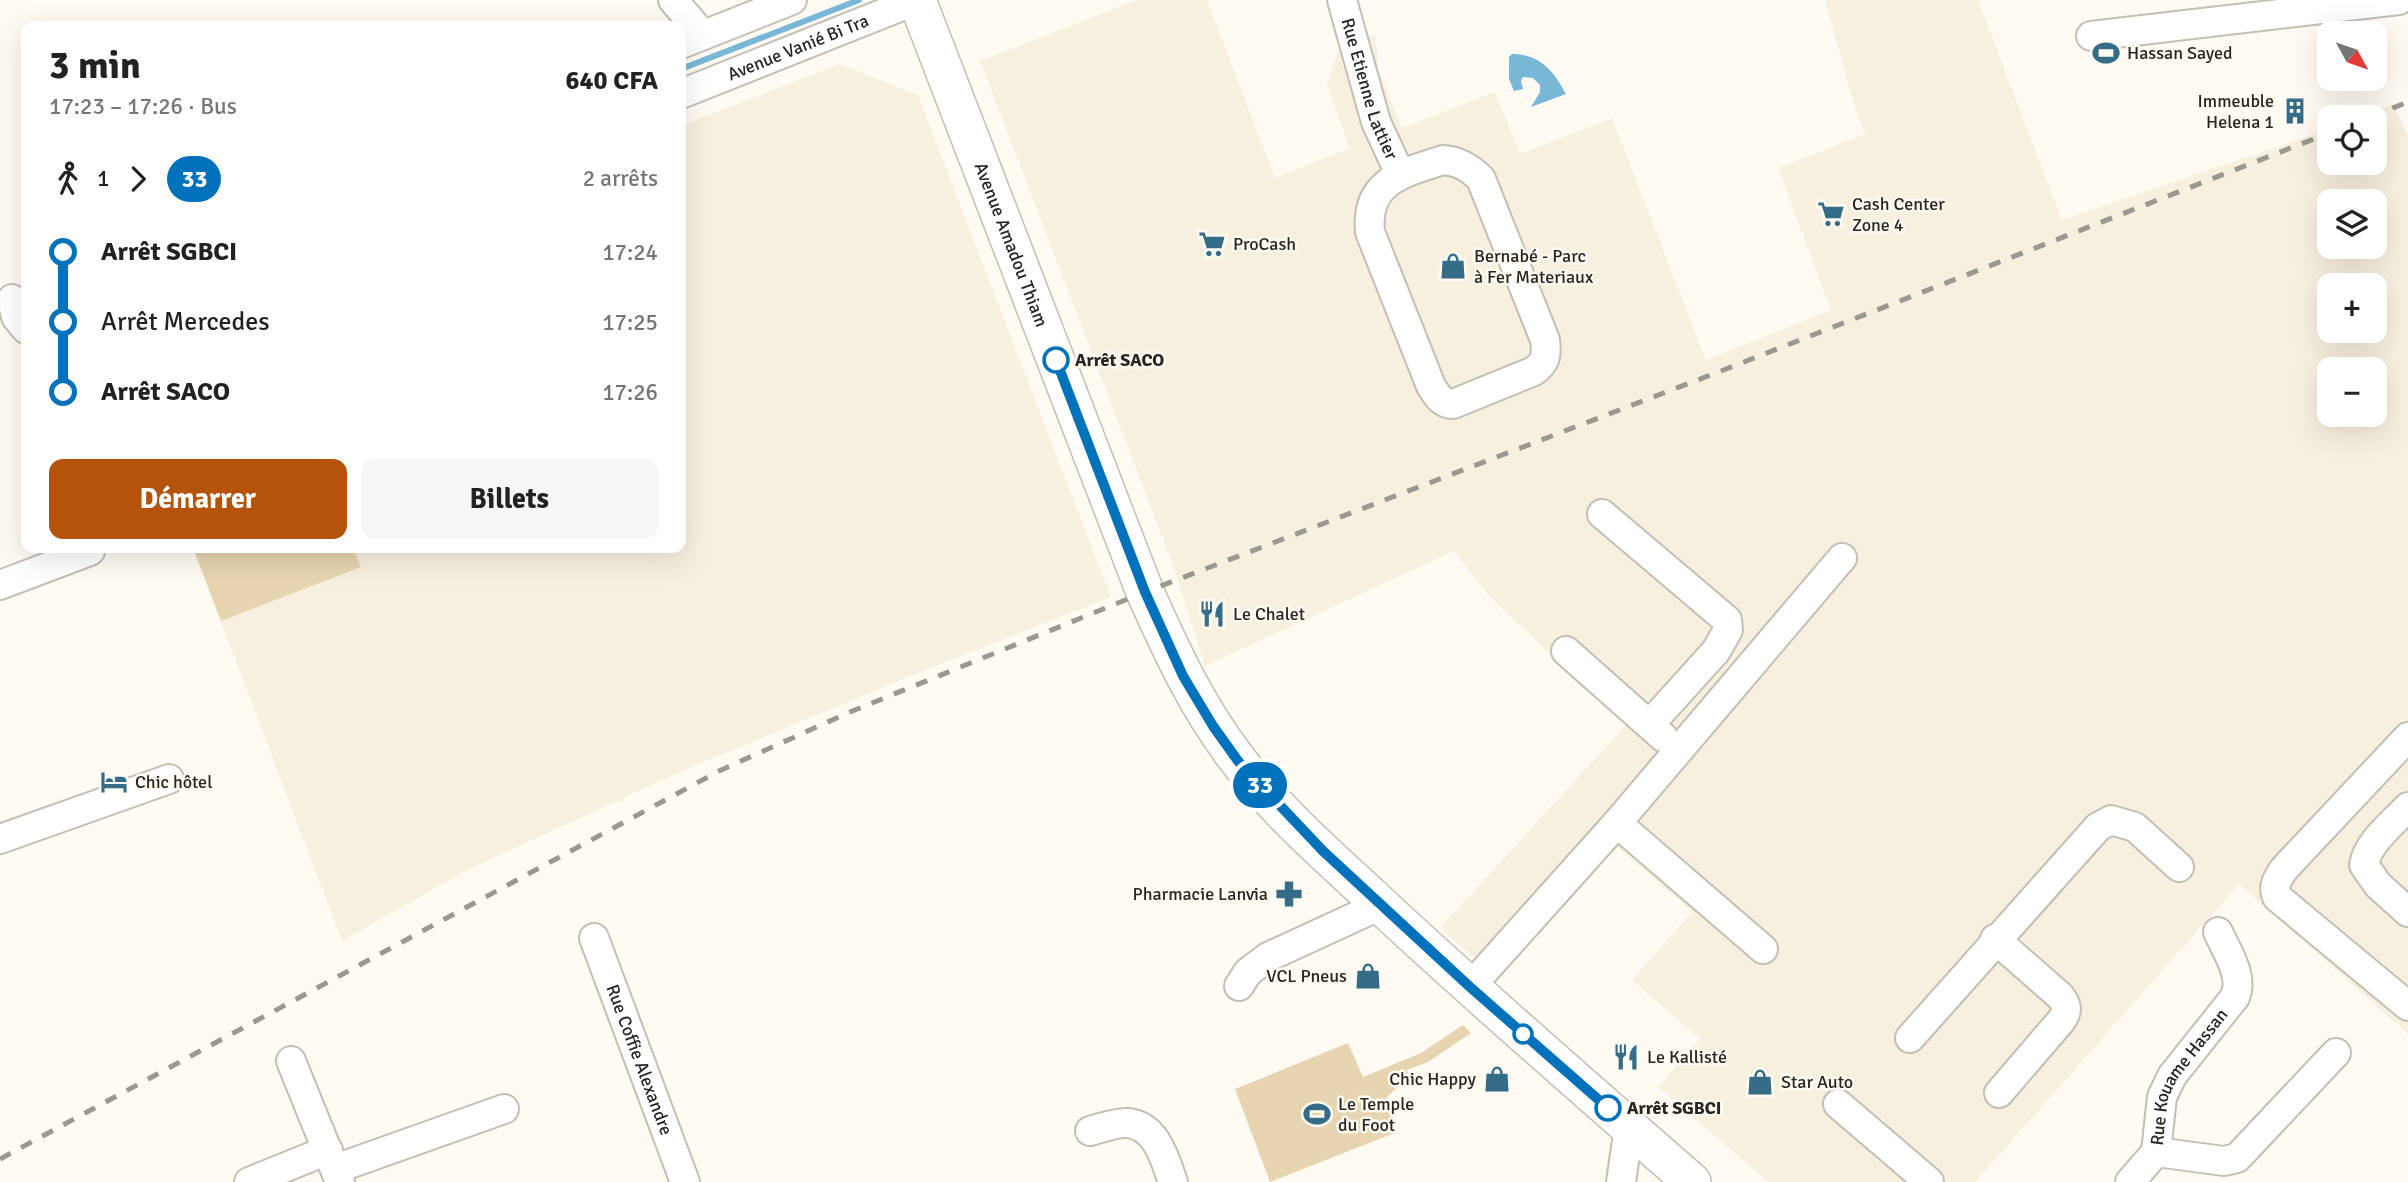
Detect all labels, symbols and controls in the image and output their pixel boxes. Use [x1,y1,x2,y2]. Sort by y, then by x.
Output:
street label: Avenue Vanié Bi Tra [724,9,872,85]
street label: Rue Etienne Lattier [1337,15,1403,163]
north arrow [2317,21,2387,91]
map controls [2317,21,2387,427]
sports icon: Hassan Sayed [2091,38,2121,68]
text: 3 min [49,42,141,89]
place label: Hassan Sayed [2127,42,2233,64]
text: 640 CFA [566,65,658,97]
place label: Immeuble Helena 1 [2198,90,2274,133]
text: 17:23 – 17:26 · Bus [49,92,237,121]
building icon: Immeuble Helena 1 [2280,96,2310,126]
button: locate [2317,105,2387,175]
street label: Avenue Amadou Thiam [970,159,1053,330]
icon: walk [49,160,87,198]
icon: forward [119,160,157,198]
text: 1 [97,164,109,193]
text: 33 [181,164,207,194]
text: 2 arrêts [583,164,658,193]
button: layers [2317,189,2387,259]
place label: Cash Center Zone 4 [1852,193,1945,236]
supermarket icon: Cash Center Zone 4 [1816,199,1846,229]
supermarket icon: ProCash [1197,229,1227,259]
place label: ProCash [1233,233,1296,255]
text: Arrêt SGBCI [101,236,237,268]
text: 17:24 [602,238,658,267]
place label: Bernabé - Parc à Fer Materiaux [1474,245,1594,288]
shop icon: Bernabé - Parc à Fer Materiaux [1438,251,1468,281]
button: + [2317,273,2387,343]
text: Arrêt Mercedes [101,306,270,338]
text: 17:25 [602,308,658,337]
marker: Arrêt SACO [1043,347,1069,373]
place label: Arrêt SACO [1075,349,1164,371]
button: − [2317,357,2387,427]
text: Arrêt SACO [101,376,230,408]
text: 17:26 [602,378,658,407]
button: Démarrer [49,459,347,539]
button: Billets [361,459,658,539]
restaurant icon: Le Chalet [1197,599,1227,629]
place label: Le Chalet [1233,603,1305,625]
line badge: 33 [1228,762,1292,808]
hotel icon: Chic hôtel [99,767,129,797]
text: 33 [1247,770,1273,800]
place label: Chic hôtel [135,771,212,793]
pharmacy icon: Pharmacie Lanvia [1274,879,1304,909]
place label: Pharmacie Lanvia [1132,883,1268,905]
shop icon: VCL Pneus [1353,961,1383,991]
place label: VCL Pneus [1266,965,1347,987]
street label: Rue Coffie Alexandre [601,981,678,1138]
street label: Rue Kouame Hassan [2146,1004,2233,1147]
unlabelled marker [1513,1024,1533,1044]
restaurant icon: Le Kallisté [1611,1042,1641,1072]
place label: Le Kallisté [1647,1046,1727,1068]
shop icon: Chic Happy [1482,1064,1512,1094]
shop icon: Star Auto [1745,1067,1775,1097]
place label: Chic Happy [1389,1068,1477,1090]
place label: Star Auto [1781,1071,1853,1093]
place label: Le Temple du Foot [1338,1093,1414,1136]
marker: Arrêt SGBCI [1595,1095,1621,1121]
place label: Arrêt SGBCI [1627,1097,1721,1119]
sports icon: Le Temple du Foot [1302,1099,1332,1129]

